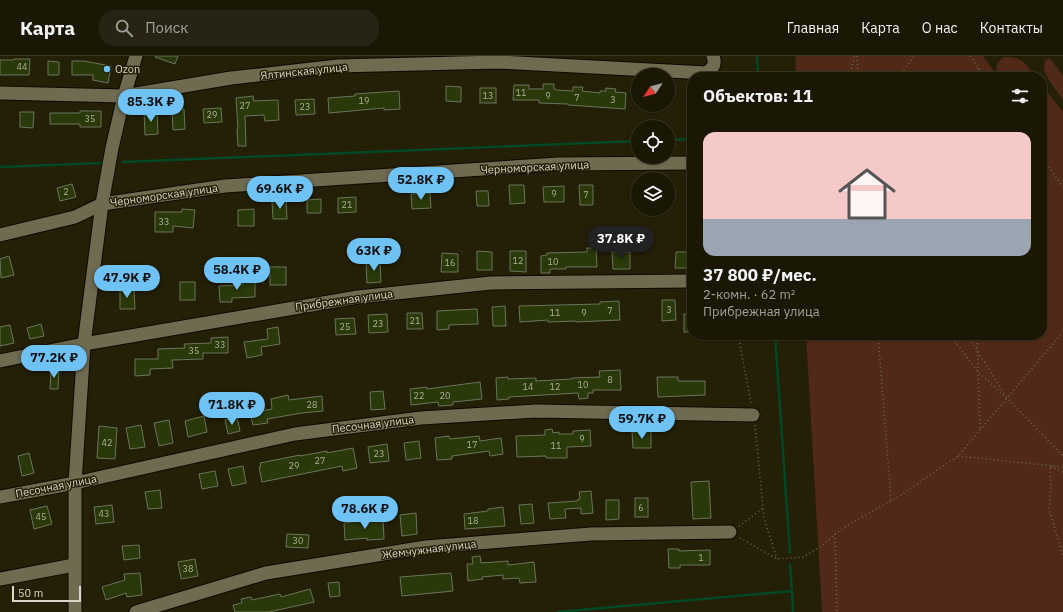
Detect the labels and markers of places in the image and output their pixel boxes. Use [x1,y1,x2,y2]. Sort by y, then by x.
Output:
place label: Ozon [115,62,140,76]
marker: Ozon [102,64,112,74]
pin: 85.3K ₽ [114,89,188,123]
pin: 52.8K ₽ [384,167,458,201]
pin: 69.6K ₽ [243,176,317,210]
pin: 37.8K ₽ [584,226,658,260]
pin: 63K ₽ [346,238,402,272]
pin: 58.4K ₽ [200,257,274,291]
pin: 47.9K ₽ [90,265,164,299]
pin: 77.2K ₽ [17,345,91,379]
pin: 71.8K ₽ [195,392,269,426]
pin: 59.7K ₽ [605,406,679,440]
pin: 78.6K ₽ [328,496,402,530]

